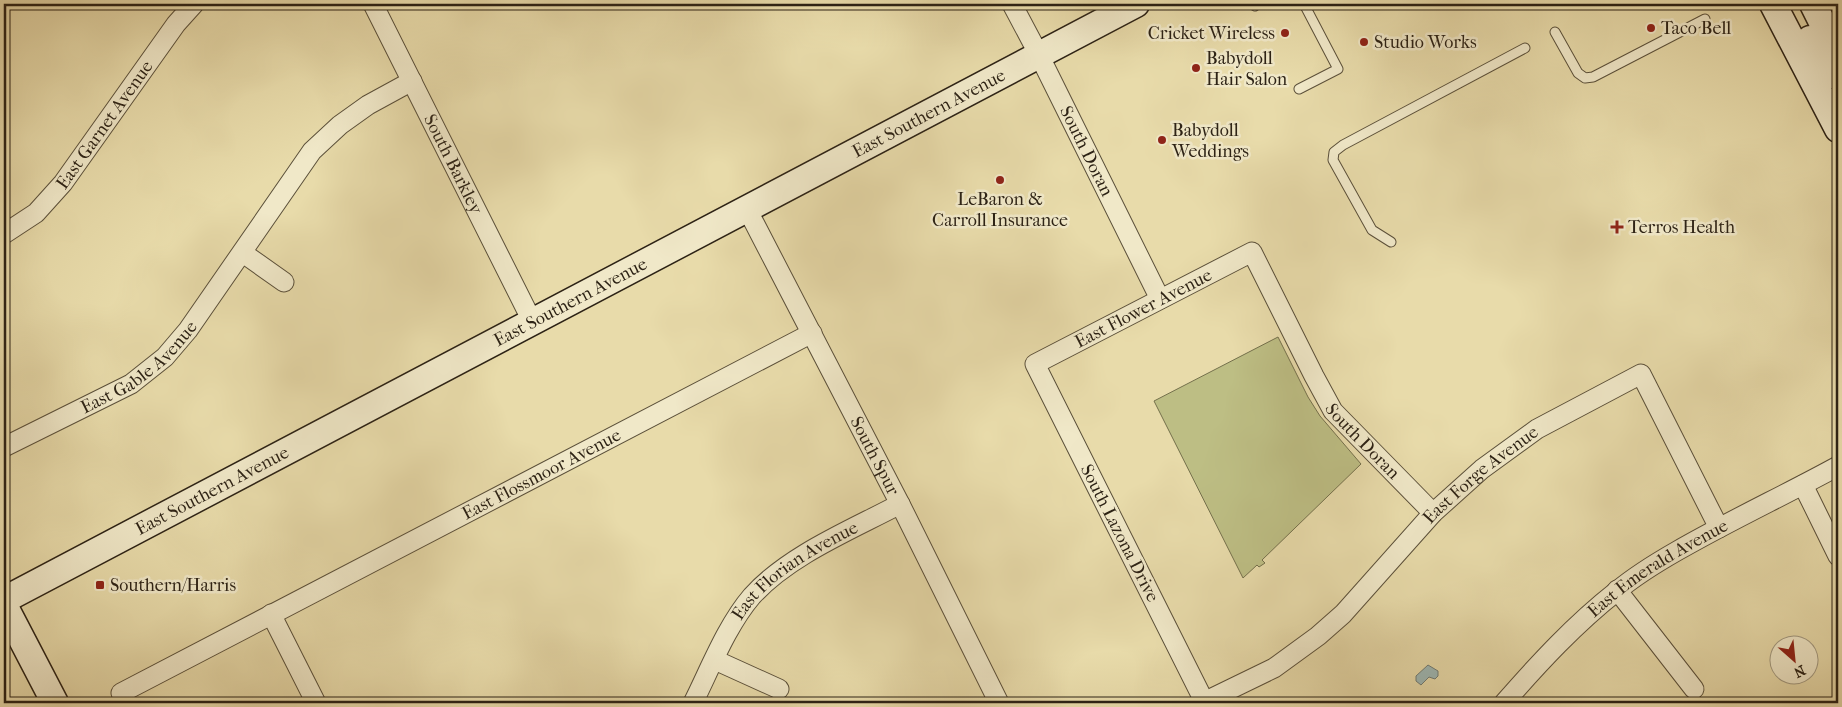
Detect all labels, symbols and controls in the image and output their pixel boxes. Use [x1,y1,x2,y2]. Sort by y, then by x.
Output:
place label: Taco Bell [1661,18,1731,39]
marker: Taco Bell [1645,22,1657,34]
place label: Cricket Wireless [1148,23,1275,44]
marker: Cricket Wireless [1279,27,1291,39]
place label: Studio Works [1374,32,1477,53]
marker: Studio Works [1358,36,1370,48]
place label: Babydoll Hair Salon [1206,48,1288,90]
street label: East Garnet Avenue [52,57,158,193]
marker: Babydoll Hair Salon [1190,62,1202,74]
street label: East Southern Avenue [849,65,1009,163]
street label: South Doran [1055,103,1118,200]
street label: South Barkley [419,111,487,219]
place label: Babydoll Weddings [1171,120,1249,162]
marker: Babydoll Weddings [1156,134,1168,146]
marker: LeBaron & Carroll Insurance [994,174,1006,186]
place label: LeBaron & Carroll Insurance [932,189,1068,231]
place label: Terros Health [1628,217,1735,238]
marker: Terros Health [1610,220,1624,234]
street label: East Southern Avenue [490,253,651,351]
street label: East Flower Avenue [1071,265,1216,353]
street label: East Gable Avenue [77,317,202,418]
street label: South Doran [1320,400,1404,484]
street label: South Spur [846,413,904,499]
street label: East Forge Avenue [1419,422,1543,528]
street label: East Flossmoor Avenue [459,424,625,524]
street label: East Southern Avenue [132,442,292,540]
street label: South Lazona Drive [1076,461,1163,606]
street label: East Emerald Avenue [1583,515,1732,622]
street label: East Florian Avenue [728,517,861,624]
place label: Southern/Harris [110,575,236,596]
marker: Southern/Harris [94,579,106,591]
north arrow [1770,634,1820,684]
text: N [1791,661,1808,681]

